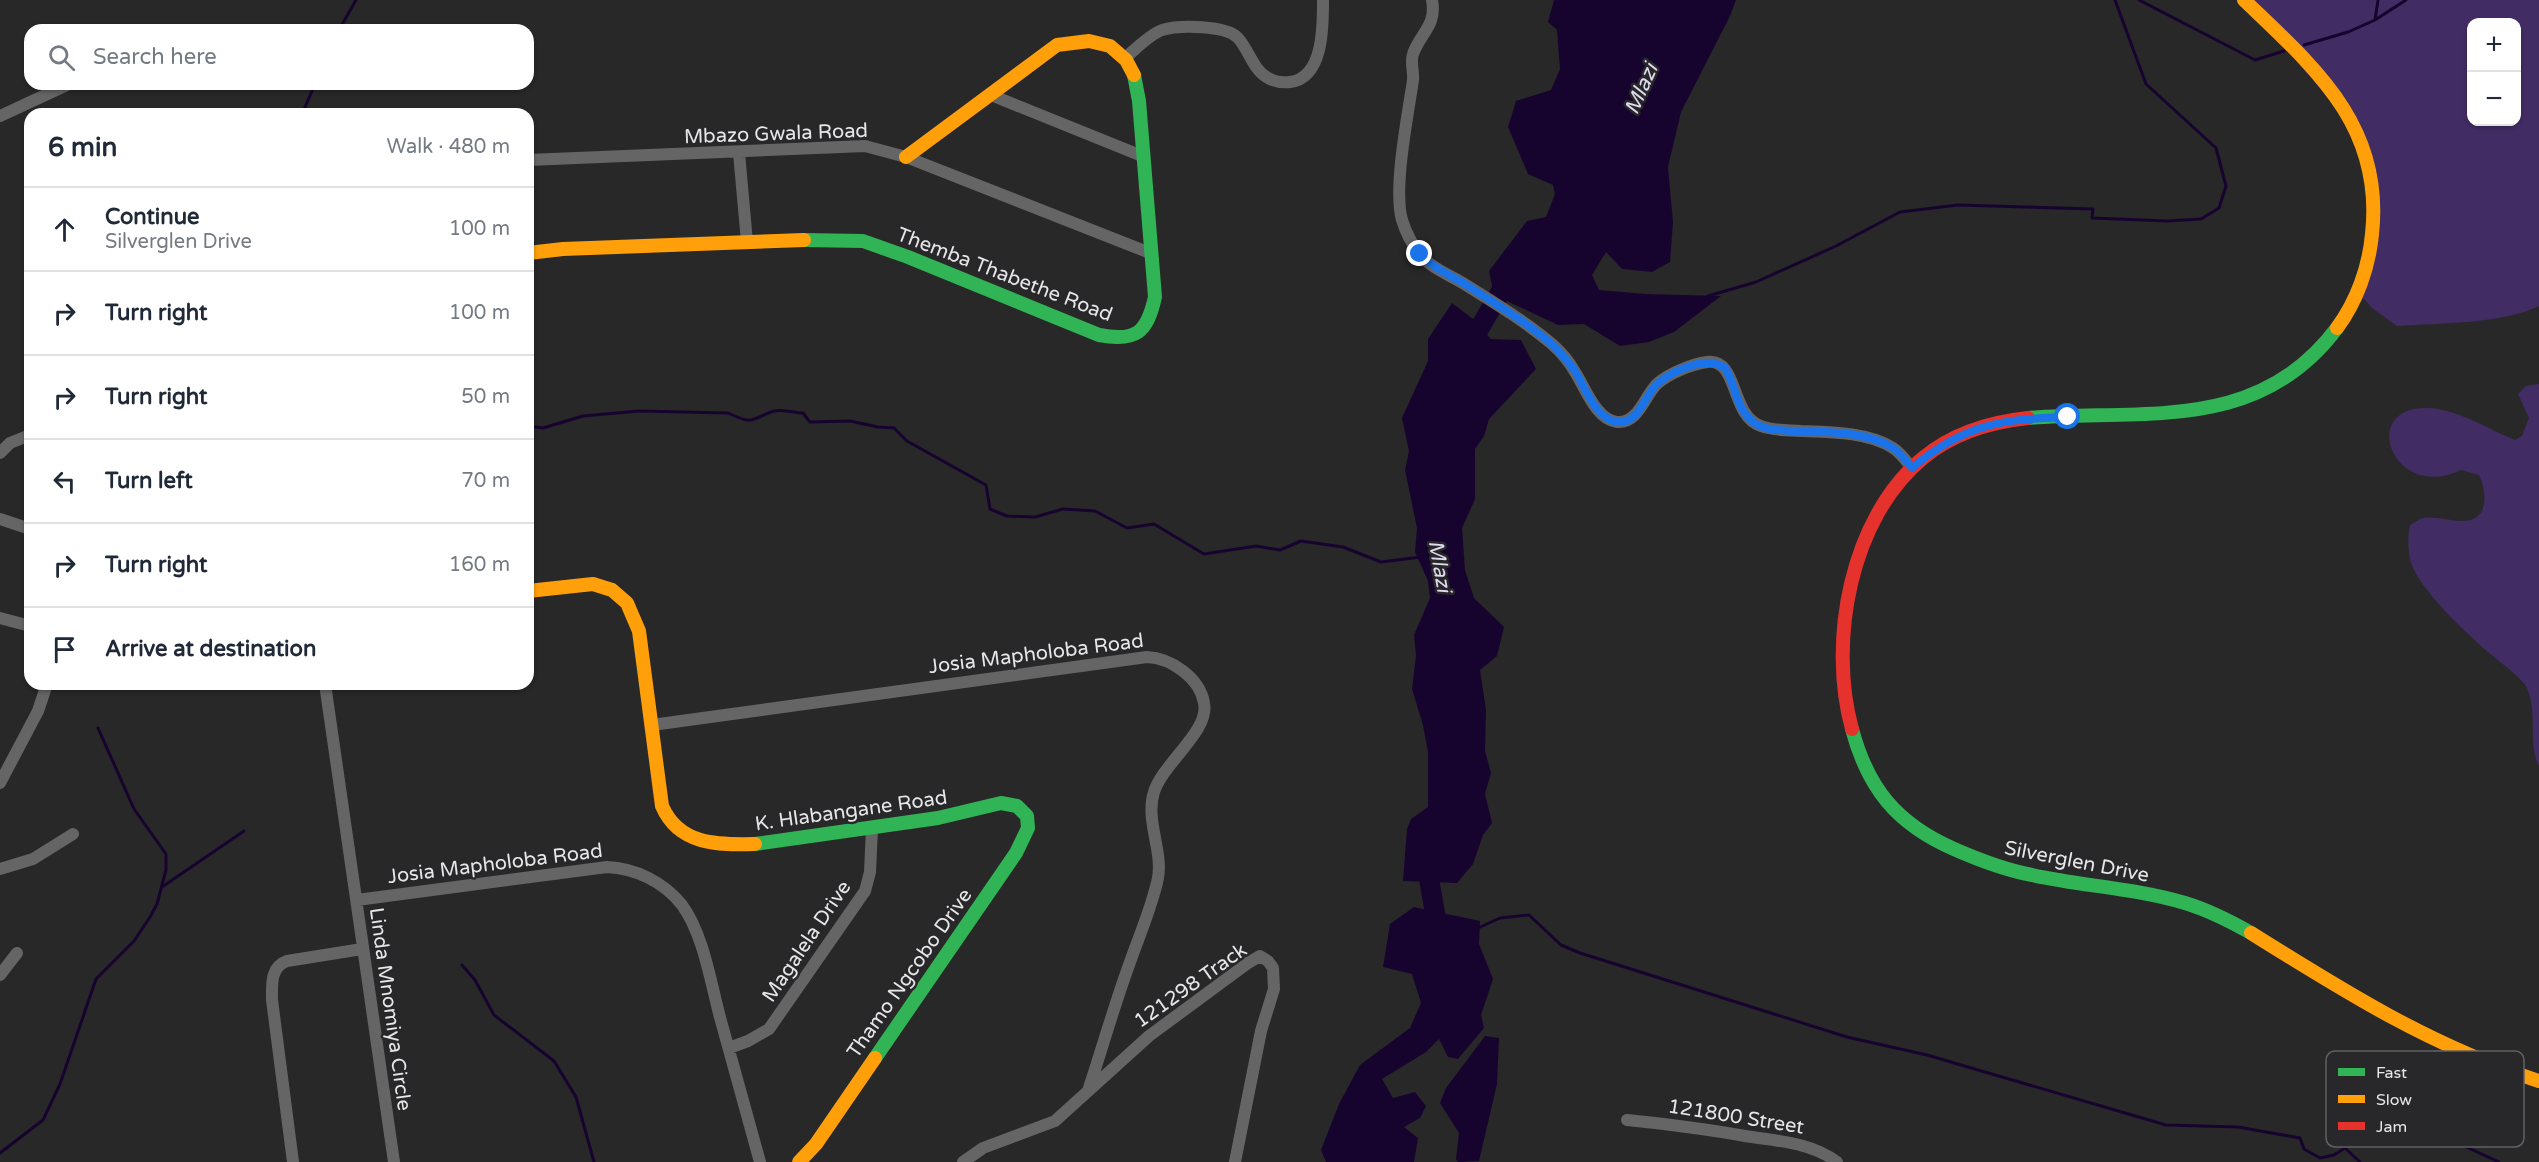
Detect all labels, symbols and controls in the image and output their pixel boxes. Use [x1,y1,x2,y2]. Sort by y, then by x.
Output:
map controls [2467,18,2521,126]
button: + [2467,18,2521,72]
search box [24,24,534,90]
icon: search [45,41,78,74]
text: Search here [93,44,217,70]
water label: Mlazi [1619,57,1665,118]
button: − [2467,72,2521,126]
street label: Mbazo Gwala Road [684,119,868,149]
text: 6 min [48,132,117,163]
text: Walk · 480 m [387,135,510,159]
text: Continue [105,204,200,230]
icon: ahead [48,213,81,246]
text: 100 m [449,217,510,241]
street label: Themba Thabethe Road [893,223,1116,327]
text: Silverglen Drive [105,230,252,254]
route end [1406,240,1432,266]
icon: right [48,297,81,330]
text: Turn right [105,300,207,326]
text: 100 m [449,301,510,325]
icon: right [48,381,81,414]
text: Turn right [105,384,207,410]
text: 50 m [461,385,510,409]
route start [2054,403,2080,429]
icon: left [48,465,81,498]
text: Turn left [105,468,193,494]
text: 70 m [461,469,510,493]
water label: Mlazi [1423,538,1457,597]
icon: right [48,549,81,582]
text: Turn right [105,552,207,578]
text: 160 m [449,553,510,577]
street label: Josia Mapholoba Road [927,629,1145,679]
icon: arrive [48,633,81,666]
text: Arrive at destination [105,636,316,662]
street label: K. Hlabangane Road [754,786,949,836]
street label: Silverglen Drive [2002,836,2151,888]
street label: Josia Mapholoba Road [386,839,604,889]
street label: Magalela Drive [757,876,856,1007]
street label: Thamo Ngcobo Drive [842,884,977,1063]
street label: Linda Mnomiya Circle [364,906,416,1112]
street label: 121298 Track [1130,938,1252,1034]
legend [2326,1051,2524,1147]
text: Fast [2376,1063,2407,1083]
text: Slow [2376,1090,2412,1110]
street label: 121800 Street [1666,1094,1806,1140]
text: Jam [2376,1117,2407,1137]

